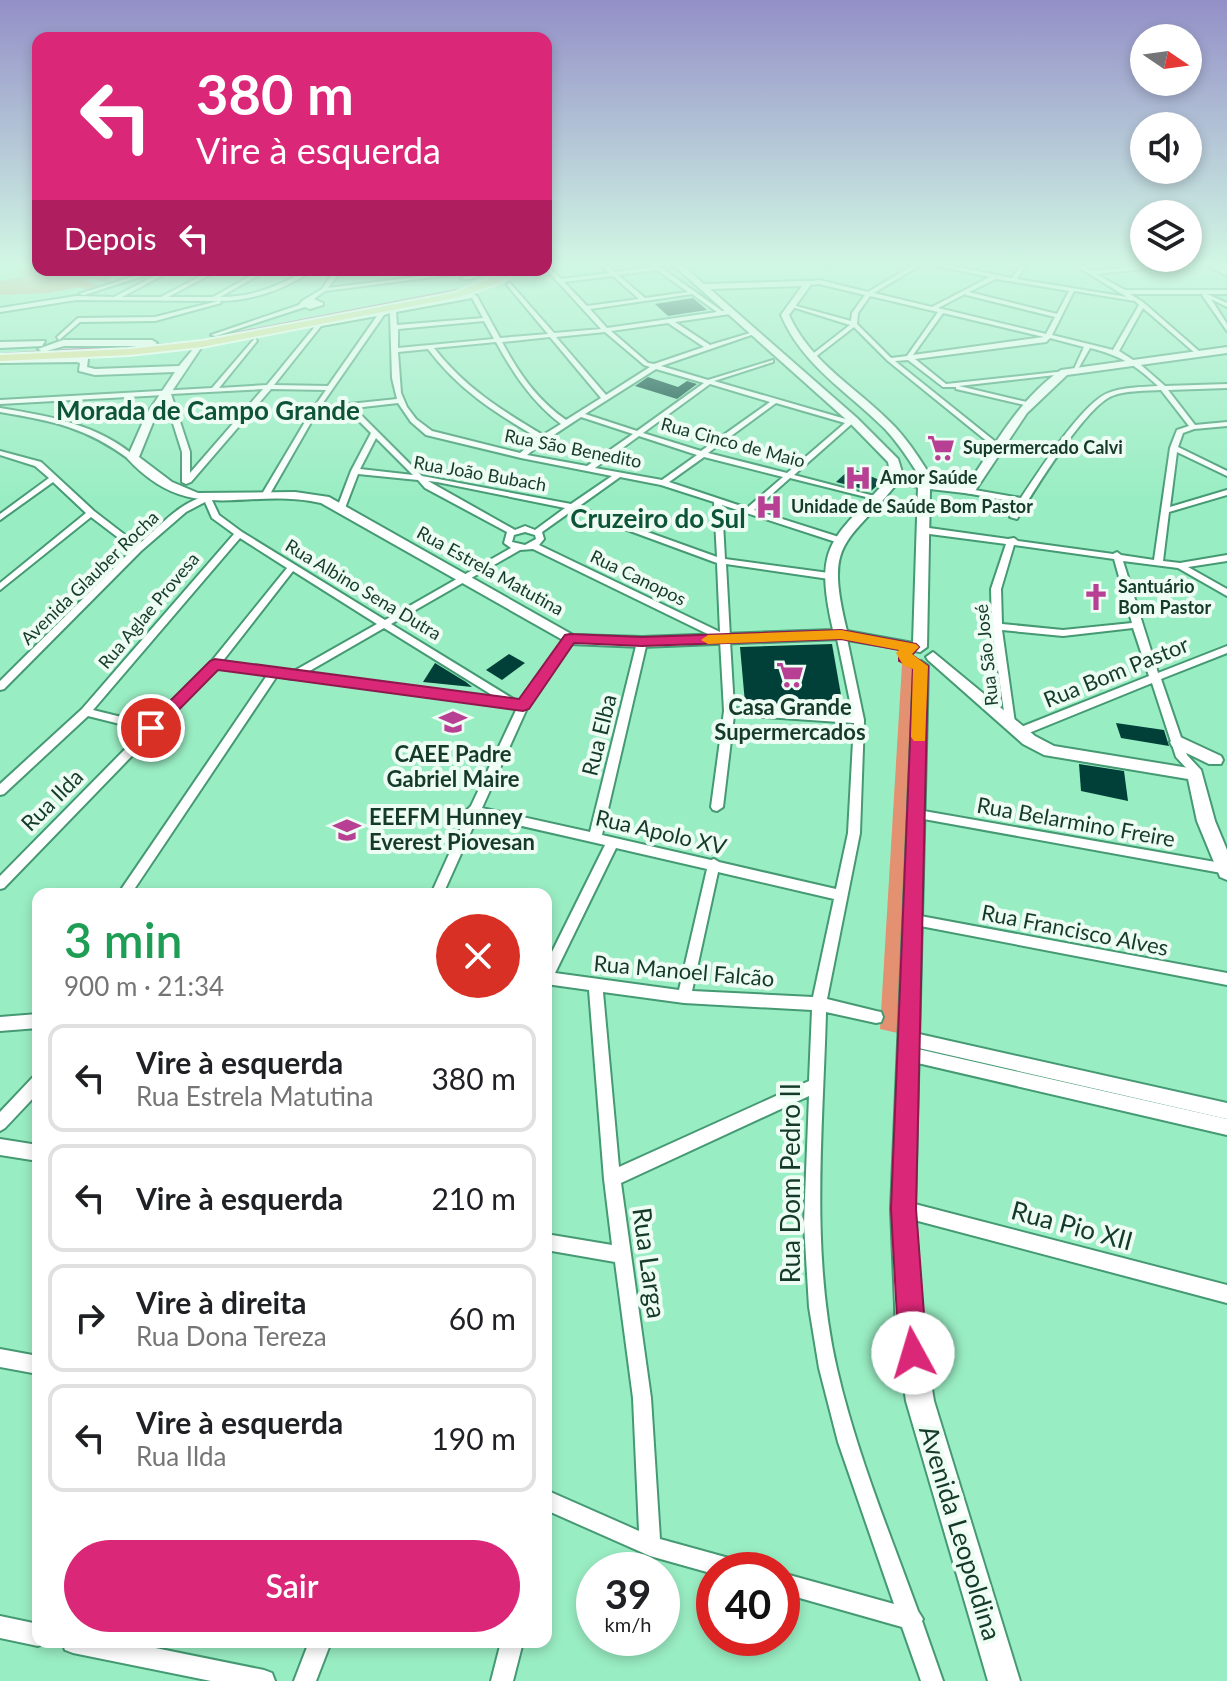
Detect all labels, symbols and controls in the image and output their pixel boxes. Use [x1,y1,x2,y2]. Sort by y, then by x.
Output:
north arrow [1130,24,1202,96]
map controls [1130,24,1202,272]
text: 380 m [196,60,354,127]
icon: left [64,64,168,168]
button: sound [1130,112,1202,184]
text: Vire à esquerda [196,128,441,172]
button: layers [1130,200,1202,272]
icon: left [172,216,216,260]
text: Depois [64,220,156,256]
district label: Morada de Campo Grande [56,394,360,426]
street label: Rua Cinco de Maio [659,412,808,472]
street label: Rua São Benedito [503,424,644,472]
supermarket icon: Supermercado Calvi [926,433,956,463]
place label: Supermercado Calvi [963,436,1123,458]
street label: Rua João Bubach [412,451,548,496]
hospital icon: Amor Saúde [843,463,873,493]
place label: Amor Saúde [879,466,978,488]
hospital icon: Unidade de Saúde Bom Pastor [754,492,784,522]
place label: Unidade de Saúde Bom Pastor [791,495,1033,517]
district label: Cruzeiro do Sul [570,502,746,534]
street label: Avenida Glauber Rocha [16,506,163,649]
street label: Rua Estrela Matutina [413,521,568,620]
street label: Rua Albino Sena Dutra [282,534,445,644]
street label: Rua Canopos [587,544,690,610]
street label: Rua Aglae Provesa [93,548,203,673]
place label: Santuário Bom Pastor [1118,575,1211,618]
church icon: Santuário Bom Pastor [1081,582,1111,612]
street label: Rua São José [970,603,1002,707]
street label: Rua Bom Pastor [1039,630,1192,713]
supermarket icon: Casa Grande Supermercados [775,660,805,690]
street label: Rua Elba [575,691,622,779]
place label: Casa Grande Supermercados [714,693,866,745]
pin [117,694,185,762]
icon: arrive [129,706,173,750]
school or university icon: CAEE Padre Gabriel Maire [438,707,468,737]
place label: CAEE Padre Gabriel Maire [387,740,520,792]
street label: Rua Ilda [15,763,88,836]
street label: Rua Belarmino Freire [975,791,1177,852]
place label: EEEFM Hunney Everest Piovesan [369,803,535,855]
street label: Rua Apolo XV [593,803,729,860]
school or university icon: EEEFM Hunney Everest Piovesan [332,815,362,845]
street label: Rua Francisco Alves [979,898,1171,961]
text: 3 min [64,911,182,968]
button: close [436,914,520,998]
street label: Rua Manoel Falcão [593,949,776,992]
text: 900 m · 21:34 [64,970,224,1002]
text: Vire à esquerda [136,1044,343,1080]
icon: left [68,1056,112,1100]
text: 380 m [431,1060,516,1096]
text: Rua Estrela Matutina [136,1080,373,1112]
street label: Rua Dom Pedro II [774,1083,806,1283]
icon: left [68,1176,112,1220]
text: Vire à esquerda [136,1180,343,1216]
text: 210 m [431,1180,516,1216]
street label: Rua Pio XII [1008,1193,1136,1257]
street label: Rua Larga [626,1205,674,1320]
text: Vire à direita [136,1284,306,1320]
icon: right [68,1296,112,1340]
text: 60 m [449,1300,516,1336]
position arrow [871,1311,955,1395]
text: Rua Dona Tereza [136,1320,327,1352]
text: Vire à esquerda [136,1404,343,1440]
icon: left [68,1416,112,1460]
text: 190 m [431,1420,516,1456]
street label: Avenida Leopoldina [913,1422,1009,1644]
text: Rua Ilda [136,1440,227,1472]
button: Sair [64,1540,520,1632]
speed limit sign: 40 [696,1552,800,1656]
text: 39 [605,1570,651,1618]
text: km/h [605,1612,651,1636]

